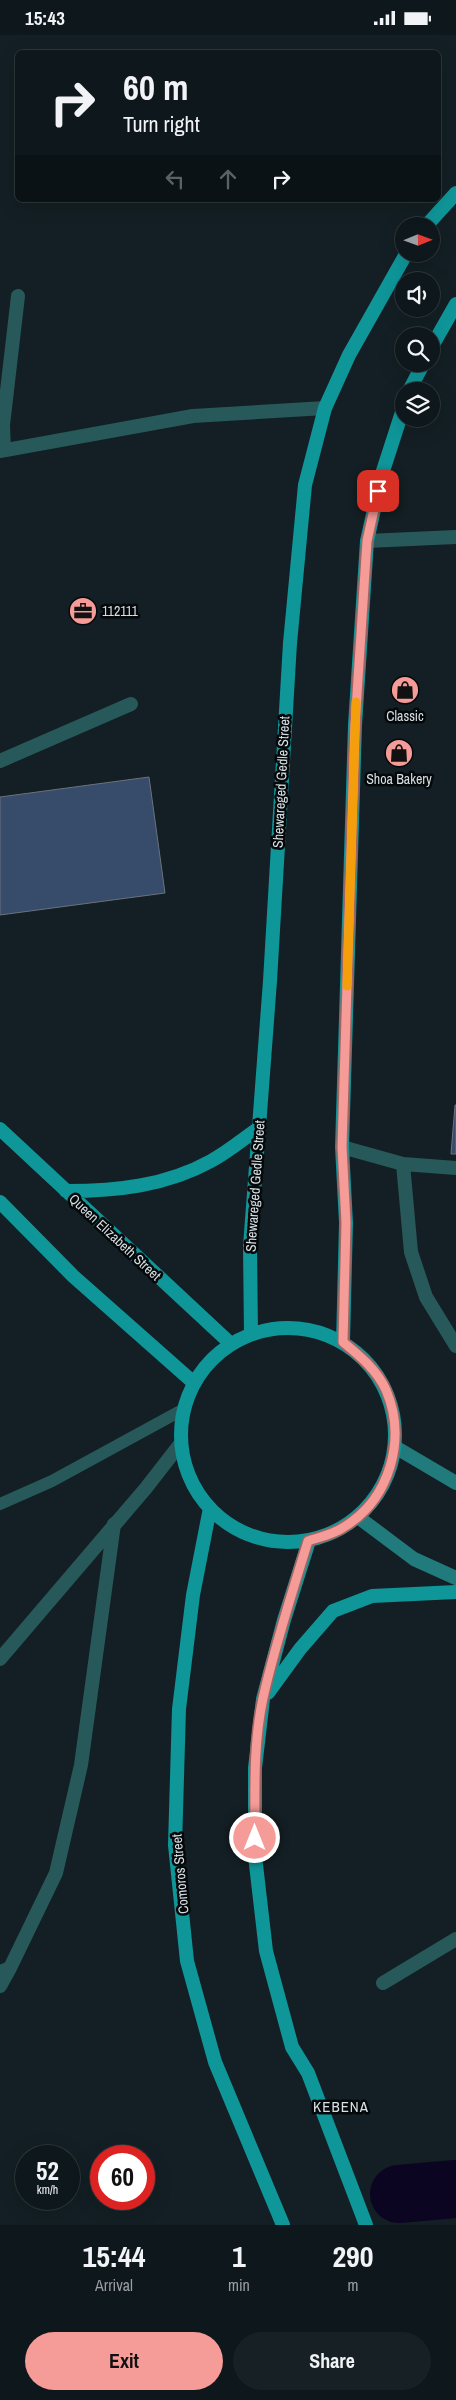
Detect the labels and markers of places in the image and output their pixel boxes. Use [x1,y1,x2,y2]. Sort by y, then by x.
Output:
pin [357,470,399,512]
office icon: 112111 [68,596,98,626]
place label: 112111 [102,602,138,620]
shop icon: Classic [390,675,420,705]
place label: Classic [386,707,424,725]
shop icon: Shoa Bakery [384,738,414,768]
place label: Shoa Bakery [366,770,432,788]

